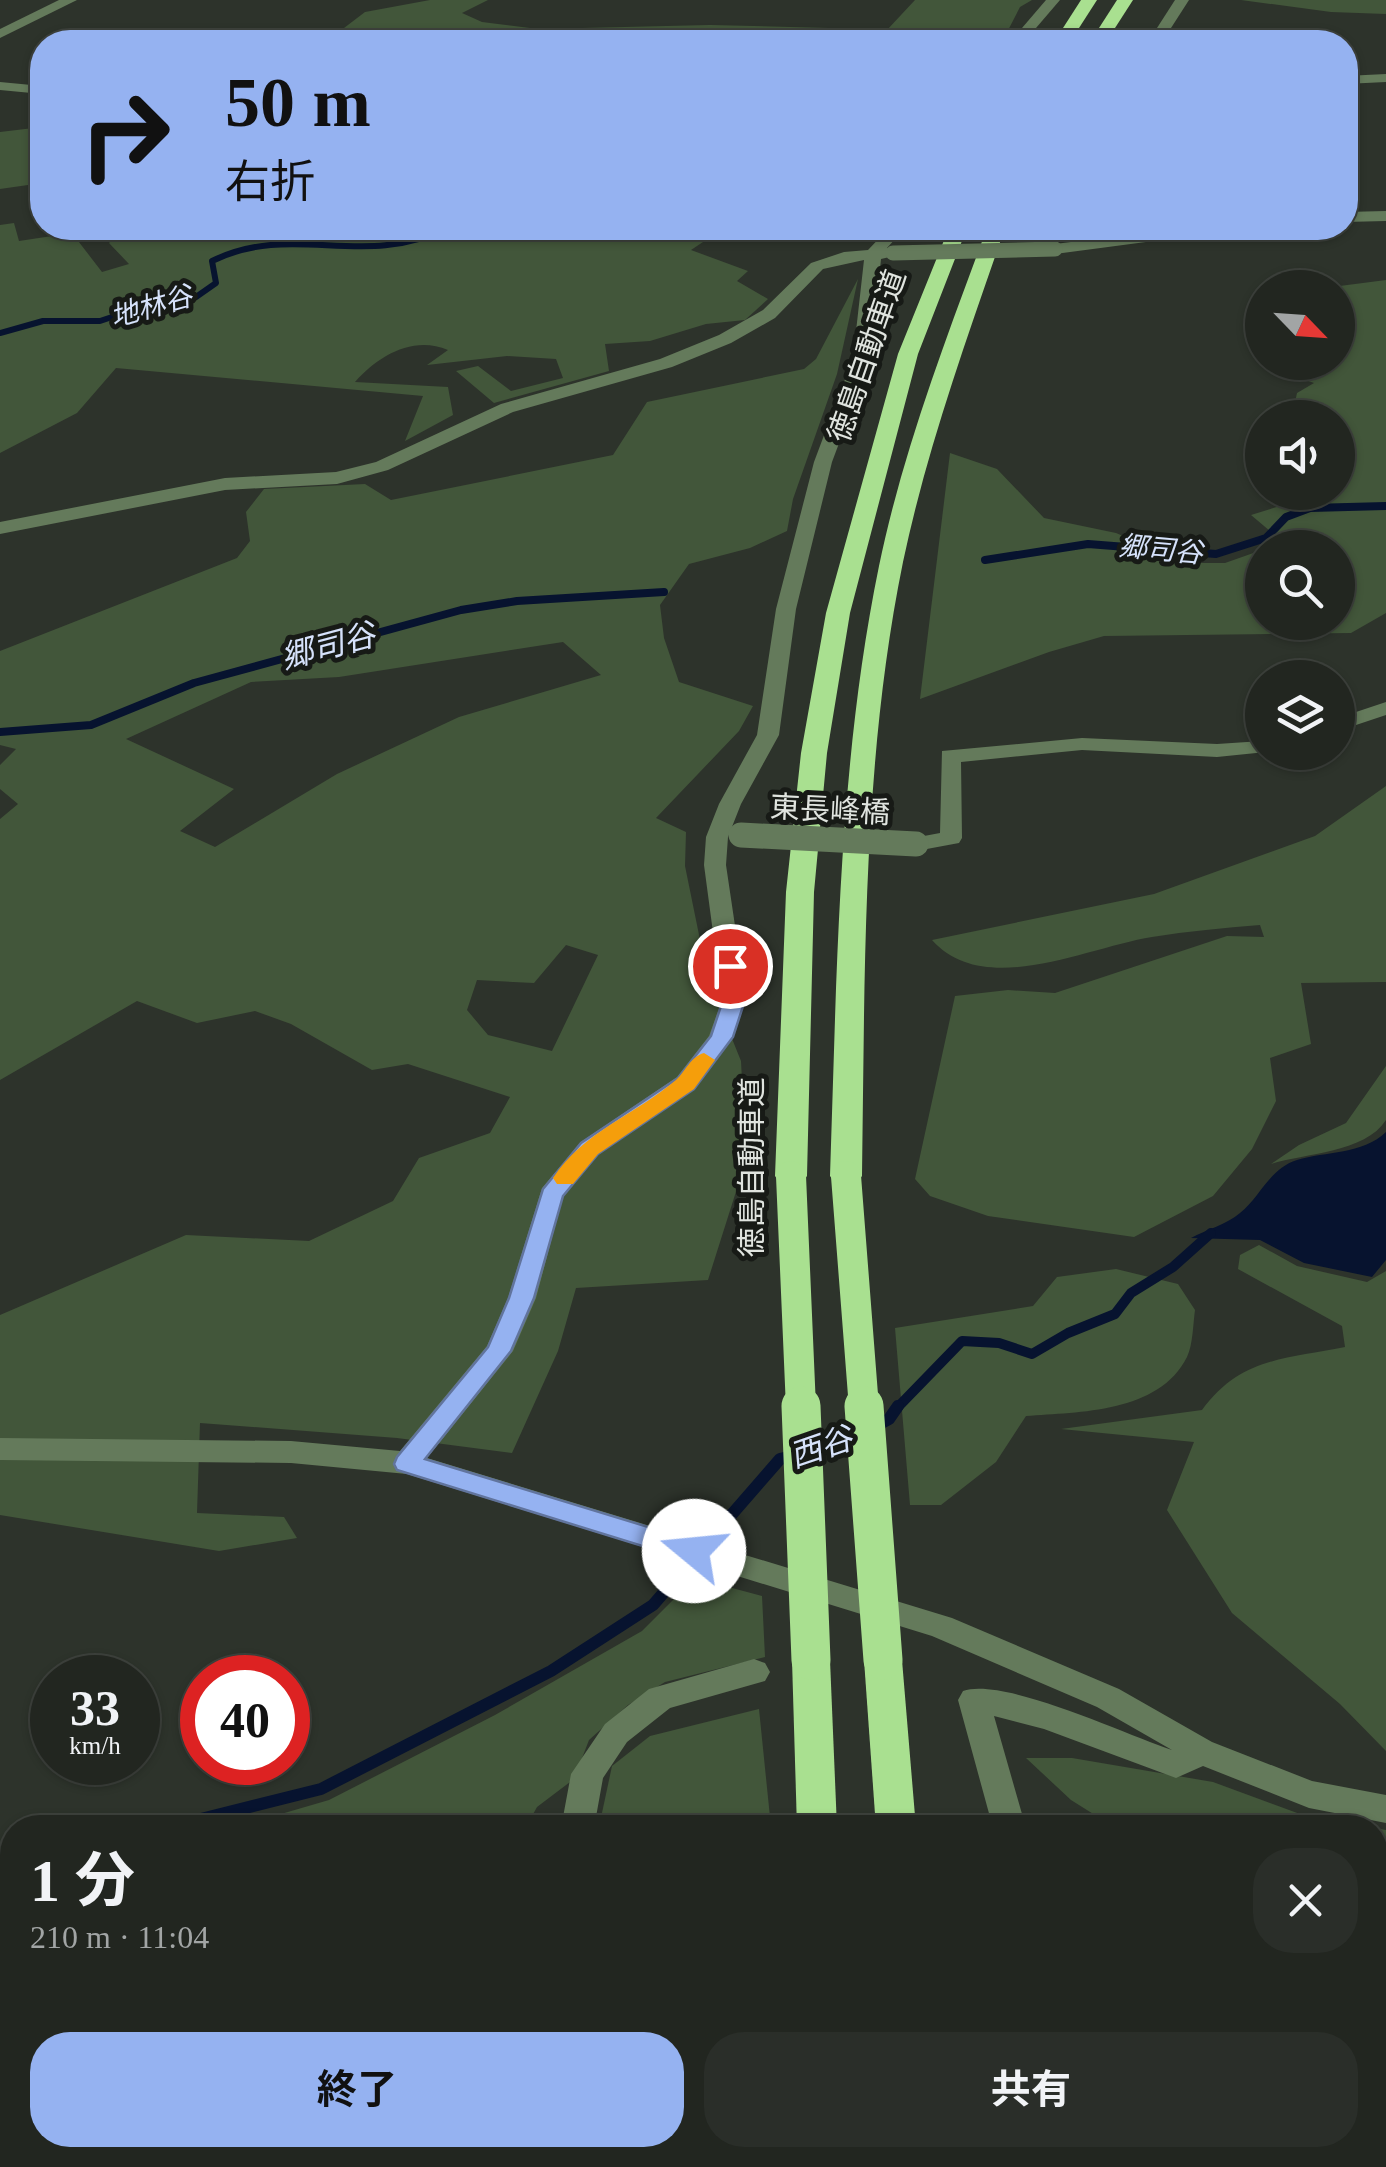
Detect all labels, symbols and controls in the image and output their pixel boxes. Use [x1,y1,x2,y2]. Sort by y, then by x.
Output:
text: 50 m [225,64,371,141]
icon: right [60,70,190,200]
text: 右折 [225,157,315,207]
street label: 徳島自動車道 [822,265,911,446]
north arrow [1245,270,1355,380]
map controls [1245,270,1355,770]
water label: 地林谷 [106,279,198,333]
button: sound [1245,400,1355,510]
water label: 郷司谷 [1118,530,1206,569]
button: search [1245,530,1355,640]
water label: 郷司谷 [277,615,382,676]
button: layers [1245,660,1355,770]
street label: 東長峰橋 [769,790,891,829]
pin [688,924,773,1009]
icon: arrive [703,939,758,994]
street label: 徳島自動車道 [735,1077,768,1257]
water label: 西谷 [785,1419,860,1474]
position arrow [642,1499,746,1603]
speed limit sign: 40 [180,1655,310,1785]
text: 33 [70,1680,120,1736]
text: km/h [69,1732,121,1759]
text: 1 分 [30,1848,135,1914]
button: close [1253,1848,1358,1953]
text: 210 m · 11:04 [30,1919,209,1955]
button: 終了 [30,2032,684,2147]
button: 共有 [704,2032,1358,2147]

